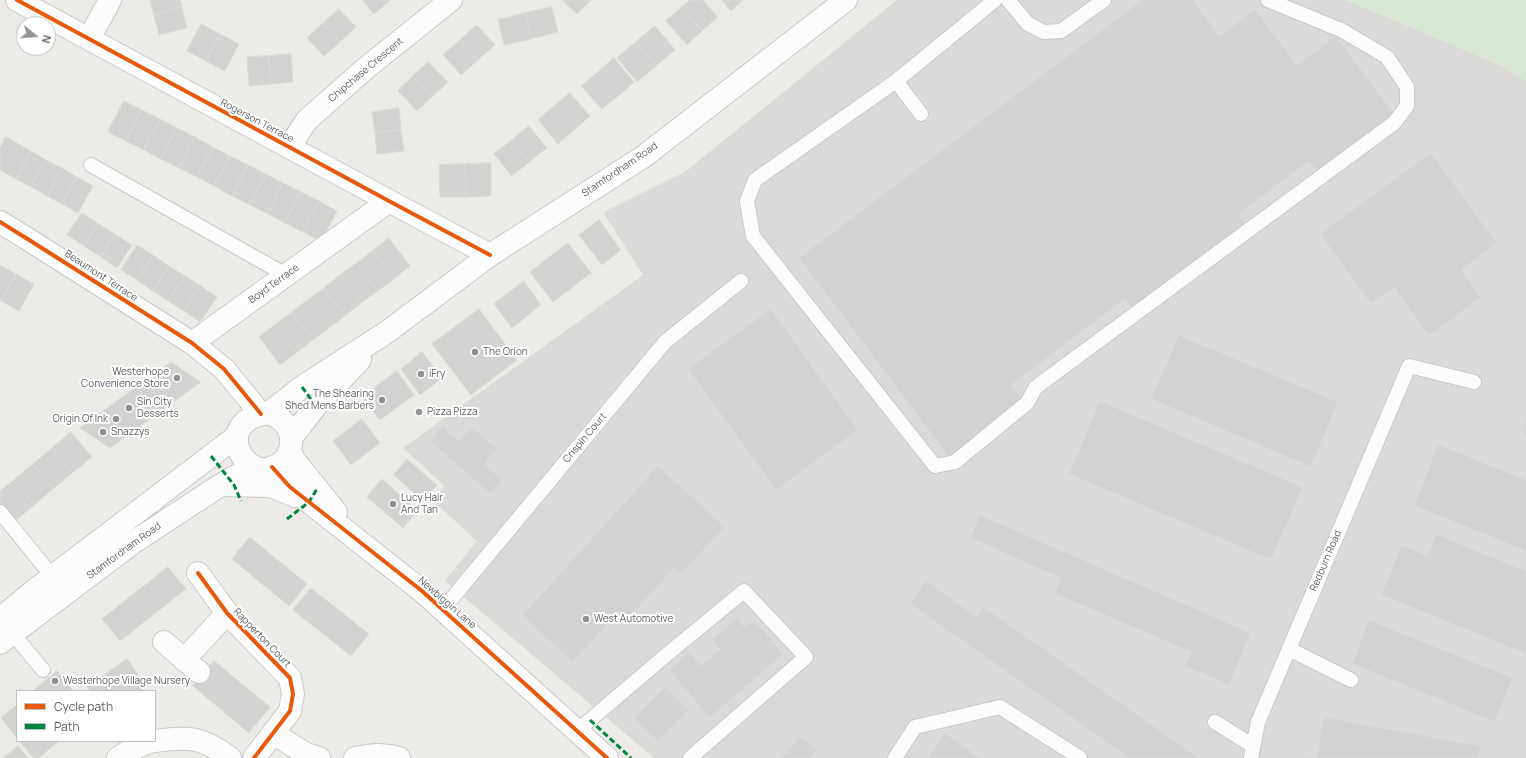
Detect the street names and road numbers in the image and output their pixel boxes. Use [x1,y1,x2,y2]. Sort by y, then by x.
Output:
street label: Chipchase Crescent [326,35,406,105]
street label: Rogerson Terrace [218,97,296,145]
street label: Stamfordham Road [580,140,660,200]
street label: Beaumont Terrace [62,248,140,304]
street label: Boyd Terrace [246,262,302,306]
street label: Crispin Court [561,411,609,465]
street label: Stamfordham Road [85,520,163,582]
street label: Redburn Road [1308,529,1344,593]
street label: Newbiggin Lane [416,575,478,631]
street label: Rapperton Court [231,606,293,670]

